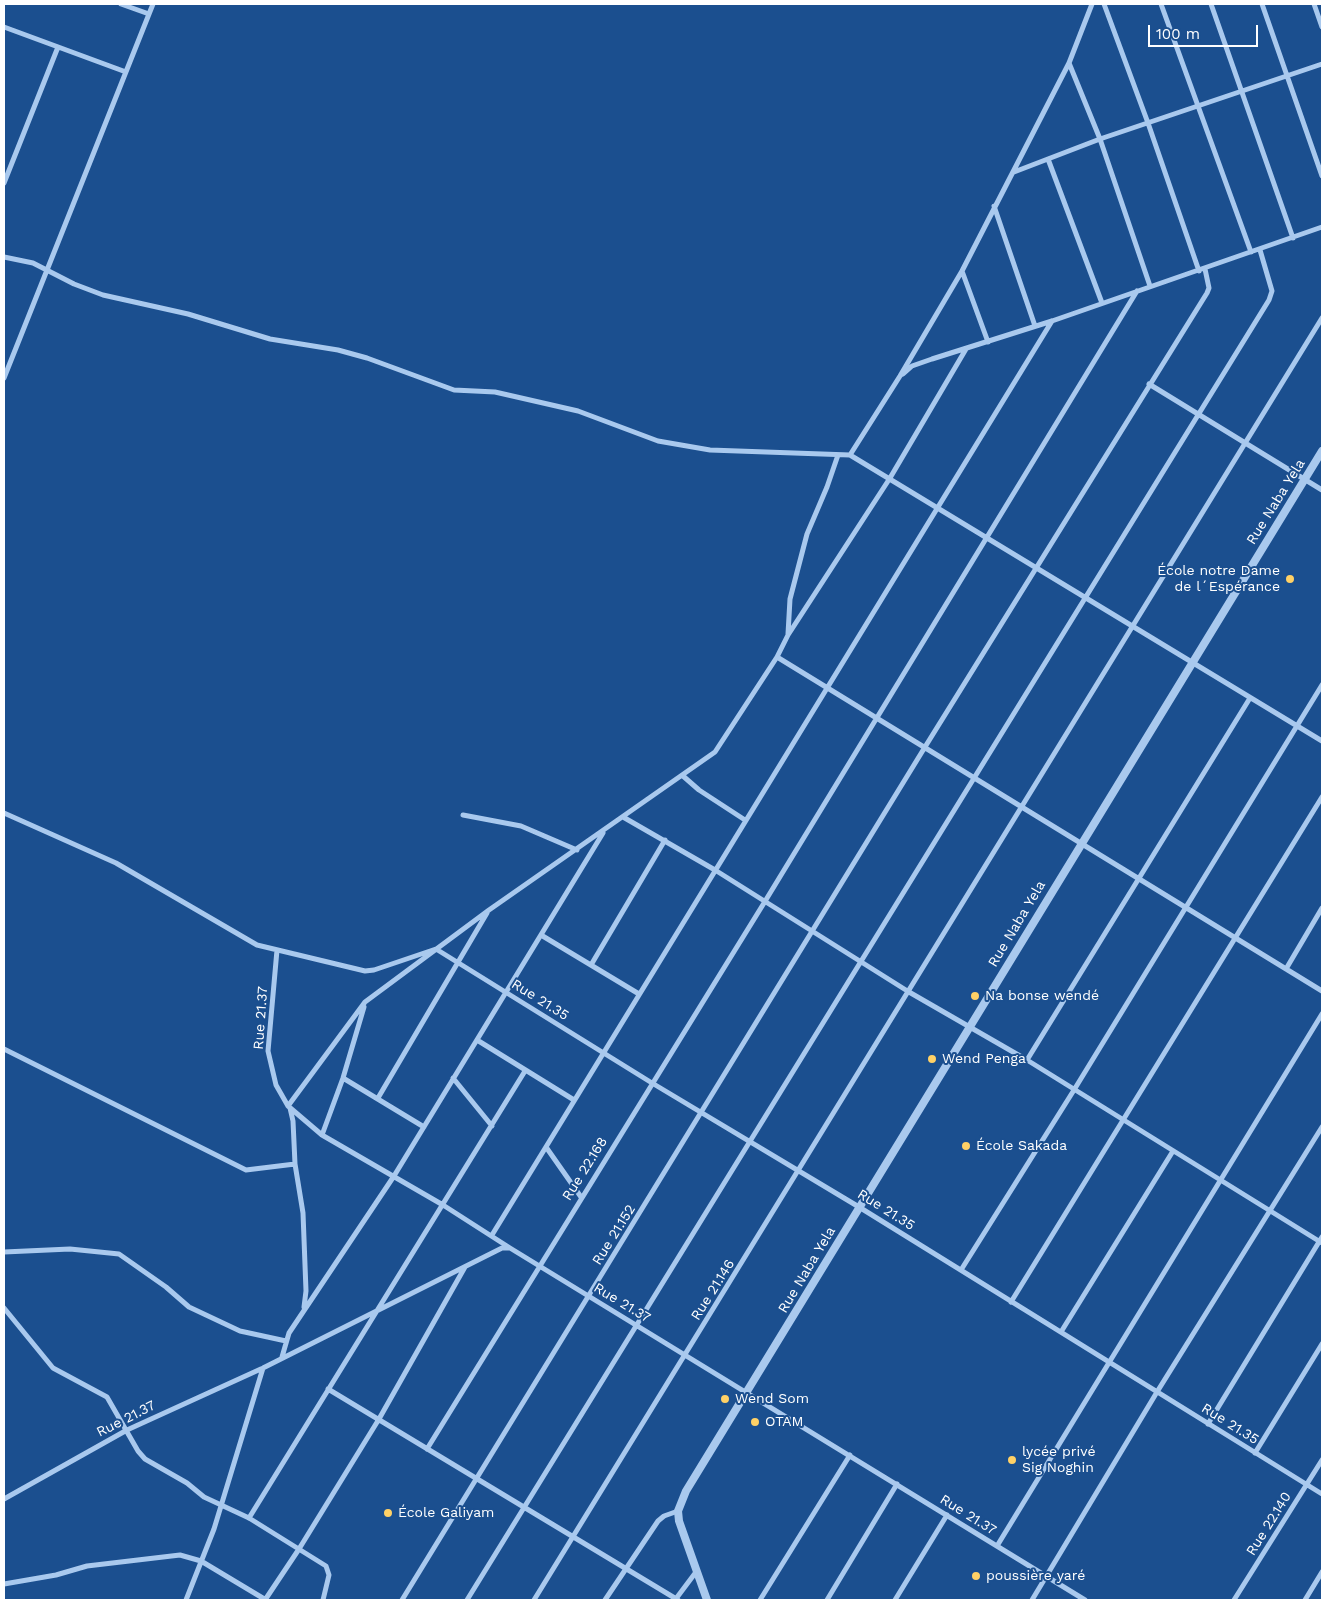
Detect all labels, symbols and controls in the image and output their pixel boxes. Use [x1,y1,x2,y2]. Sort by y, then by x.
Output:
scale bar [1151,15,1261,47]
text: 100 m [1156,25,1200,43]
street label: Rue Naba Yela [1243,456,1309,548]
place label: École notre Dame de l´Espérance [1157,563,1280,596]
marker: École notre Dame de l´Espérance [1284,573,1296,585]
street label: Rue Naba Yela [985,878,1049,970]
street label: Rue 21.35 [508,976,572,1024]
street label: Rue 21.37 [250,986,272,1050]
place label: Na bonse wendé [985,988,1099,1004]
marker: Na bonse wendé [969,990,981,1002]
place label: Wend Penga [942,1051,1026,1067]
marker: Wend Penga [926,1053,938,1065]
street label: Rue 22.168 [559,1134,611,1204]
place label: École Sakada [976,1138,1067,1154]
marker: École Sakada [960,1140,972,1152]
street label: Rue 21.35 [854,1186,918,1234]
street label: Rue 21.152 [589,1202,639,1268]
street label: Rue Naba Yela [775,1224,839,1316]
street label: Rue 21.146 [688,1256,738,1324]
street label: Rue 21.37 [590,1279,654,1327]
place label: Wend Som [735,1391,809,1407]
marker: Wend Som [719,1393,731,1405]
street label: Rue 21.37 [94,1397,158,1441]
street label: Rue 21.35 [1198,1400,1262,1448]
place label: OTAM [765,1414,804,1430]
marker: OTAM [749,1416,761,1428]
place label: lycée privé Sig Noghin [1022,1444,1095,1476]
marker: lycée privé Sig Noghin [1006,1454,1018,1466]
street label: Rue 22.140 [1243,1489,1295,1559]
street label: Rue 21.37 [937,1491,999,1539]
place label: École Galiyam [398,1505,494,1521]
marker: École Galiyam [382,1507,394,1519]
place label: poussière yaré [986,1568,1085,1584]
marker: poussière yaré [970,1570,982,1582]

